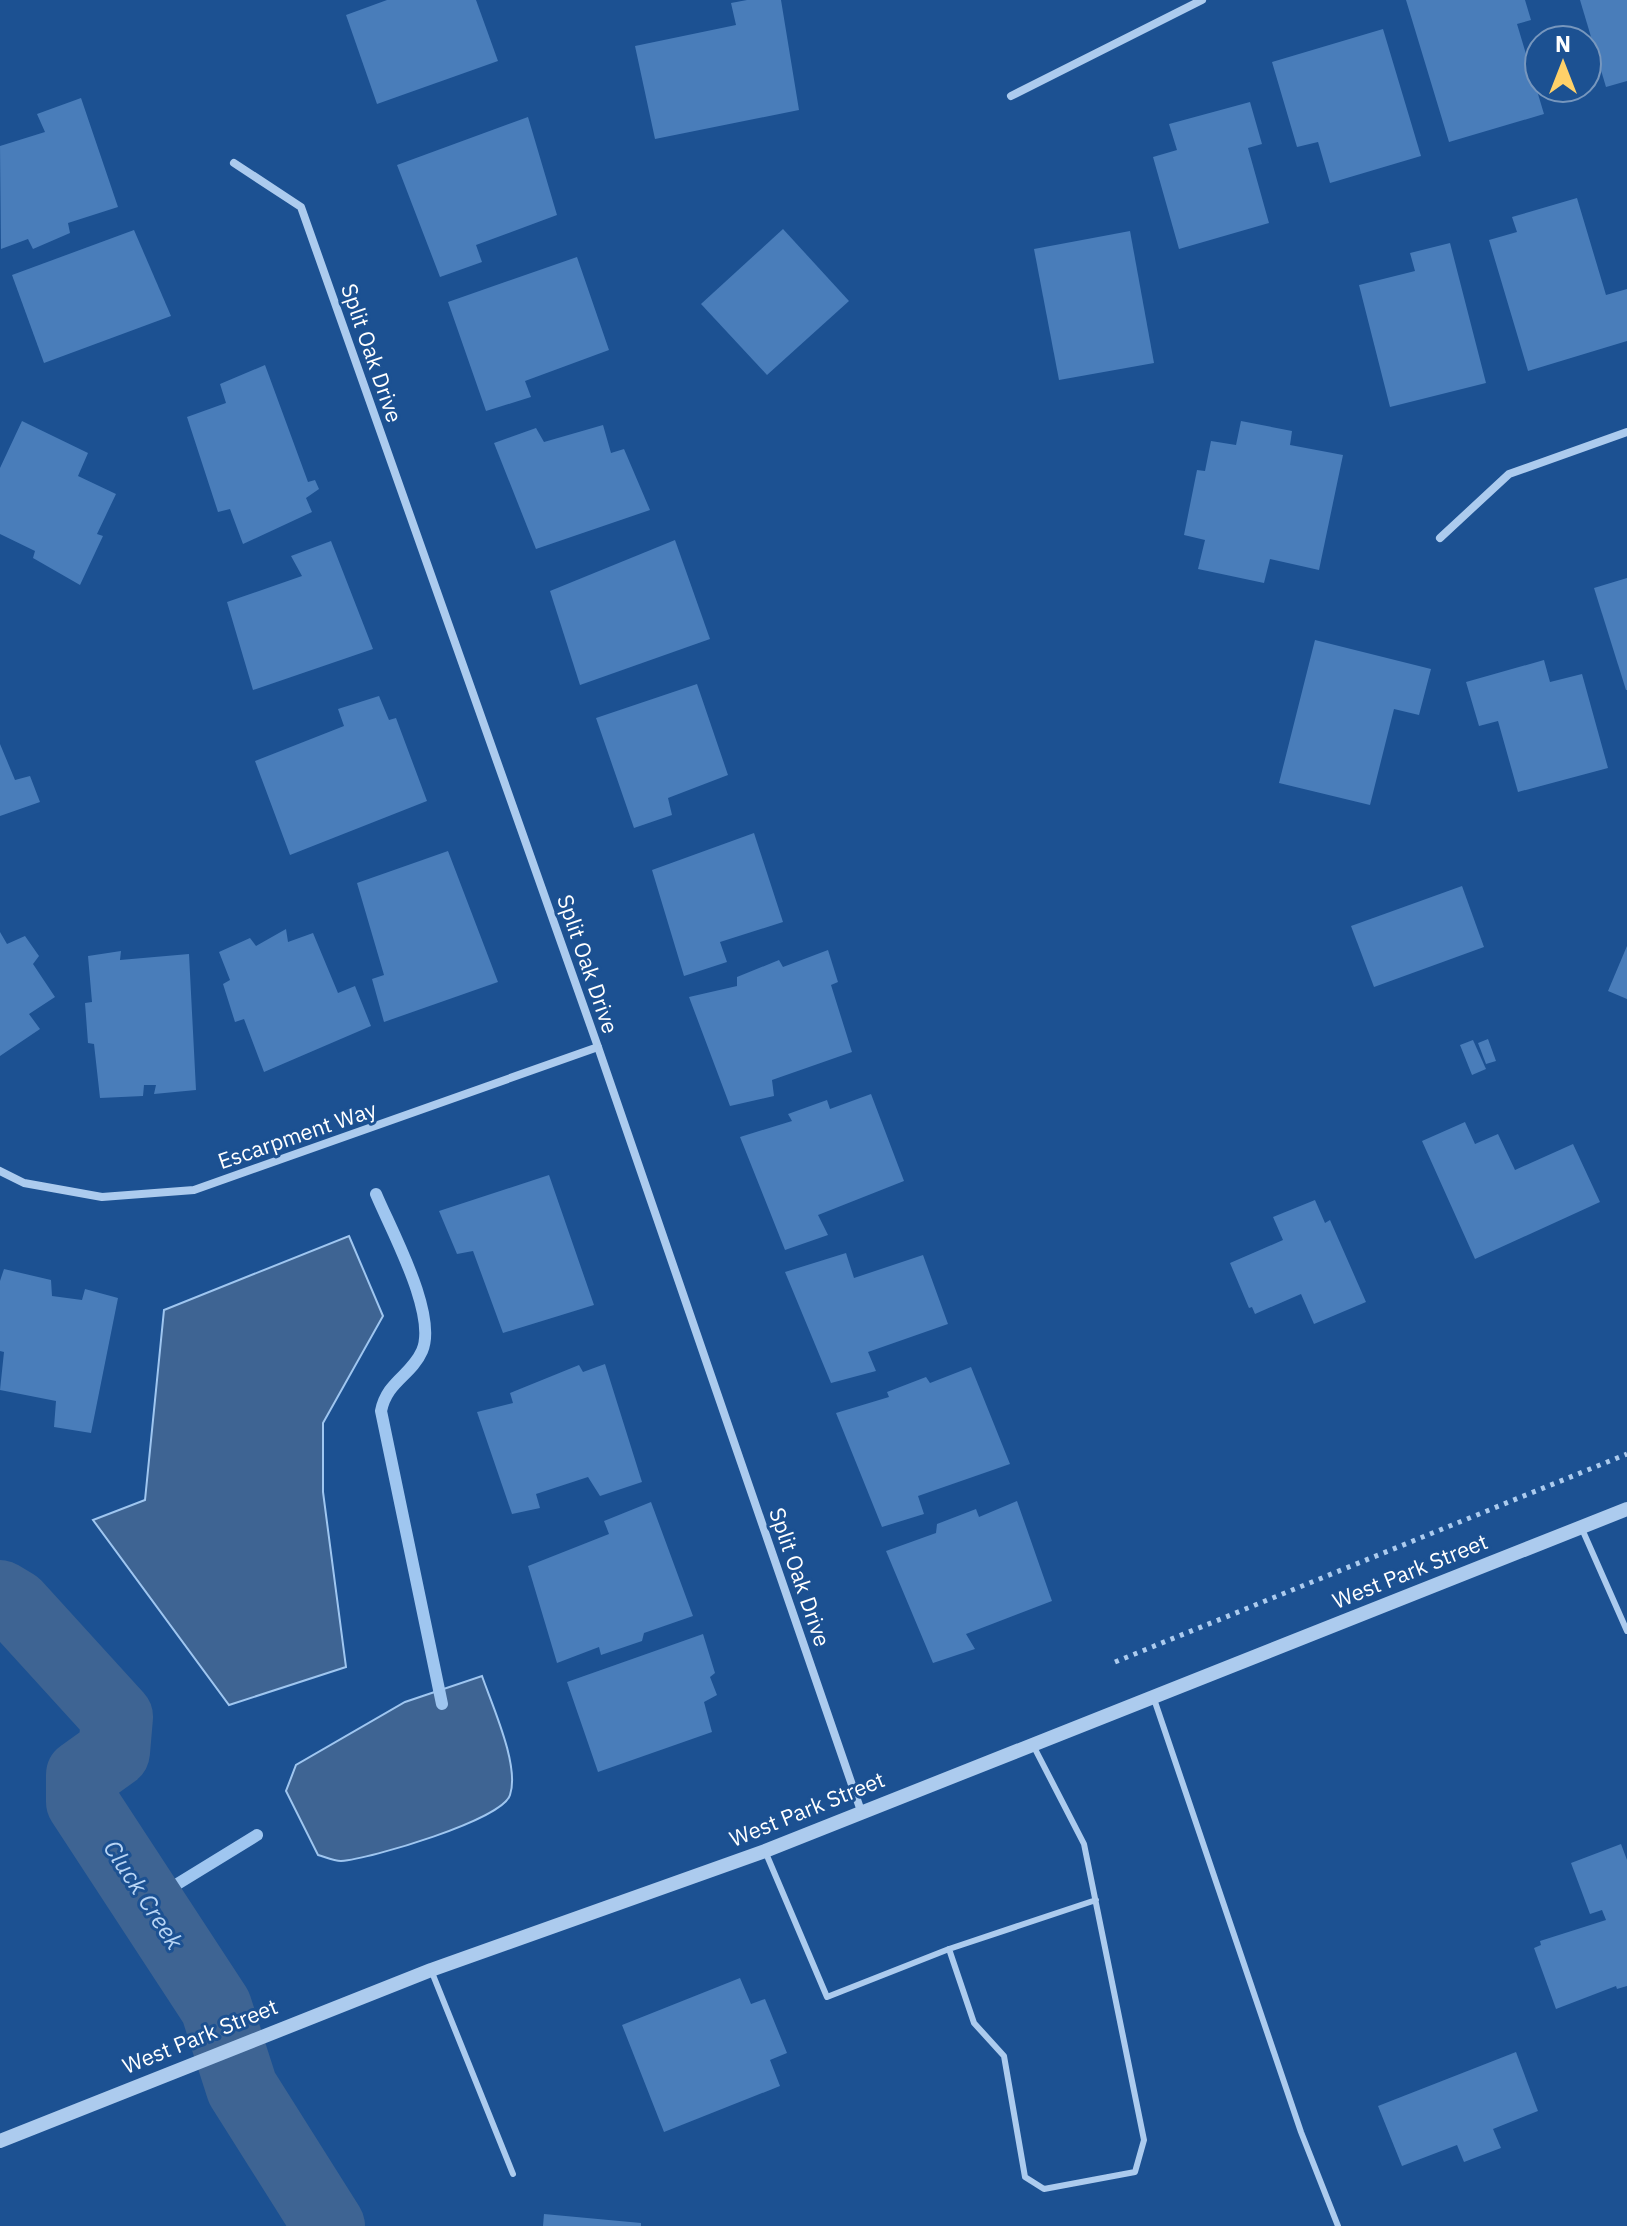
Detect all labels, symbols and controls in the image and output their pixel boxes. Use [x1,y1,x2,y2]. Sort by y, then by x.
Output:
north arrow [1523,24,1603,104]
text: N [1555,29,1571,58]
street label: Split Oak Drive [335,280,410,426]
street label: Split Oak Drive [551,891,626,1037]
street label: Escarpment Way [214,1094,380,1175]
street label: Split Oak Drive [763,1504,838,1650]
street label: West Park Street [1328,1526,1492,1615]
street label: West Park Street [725,1764,889,1853]
water label: Cluck Creek [97,1834,191,1956]
street label: West Park Street [118,1991,282,2080]

